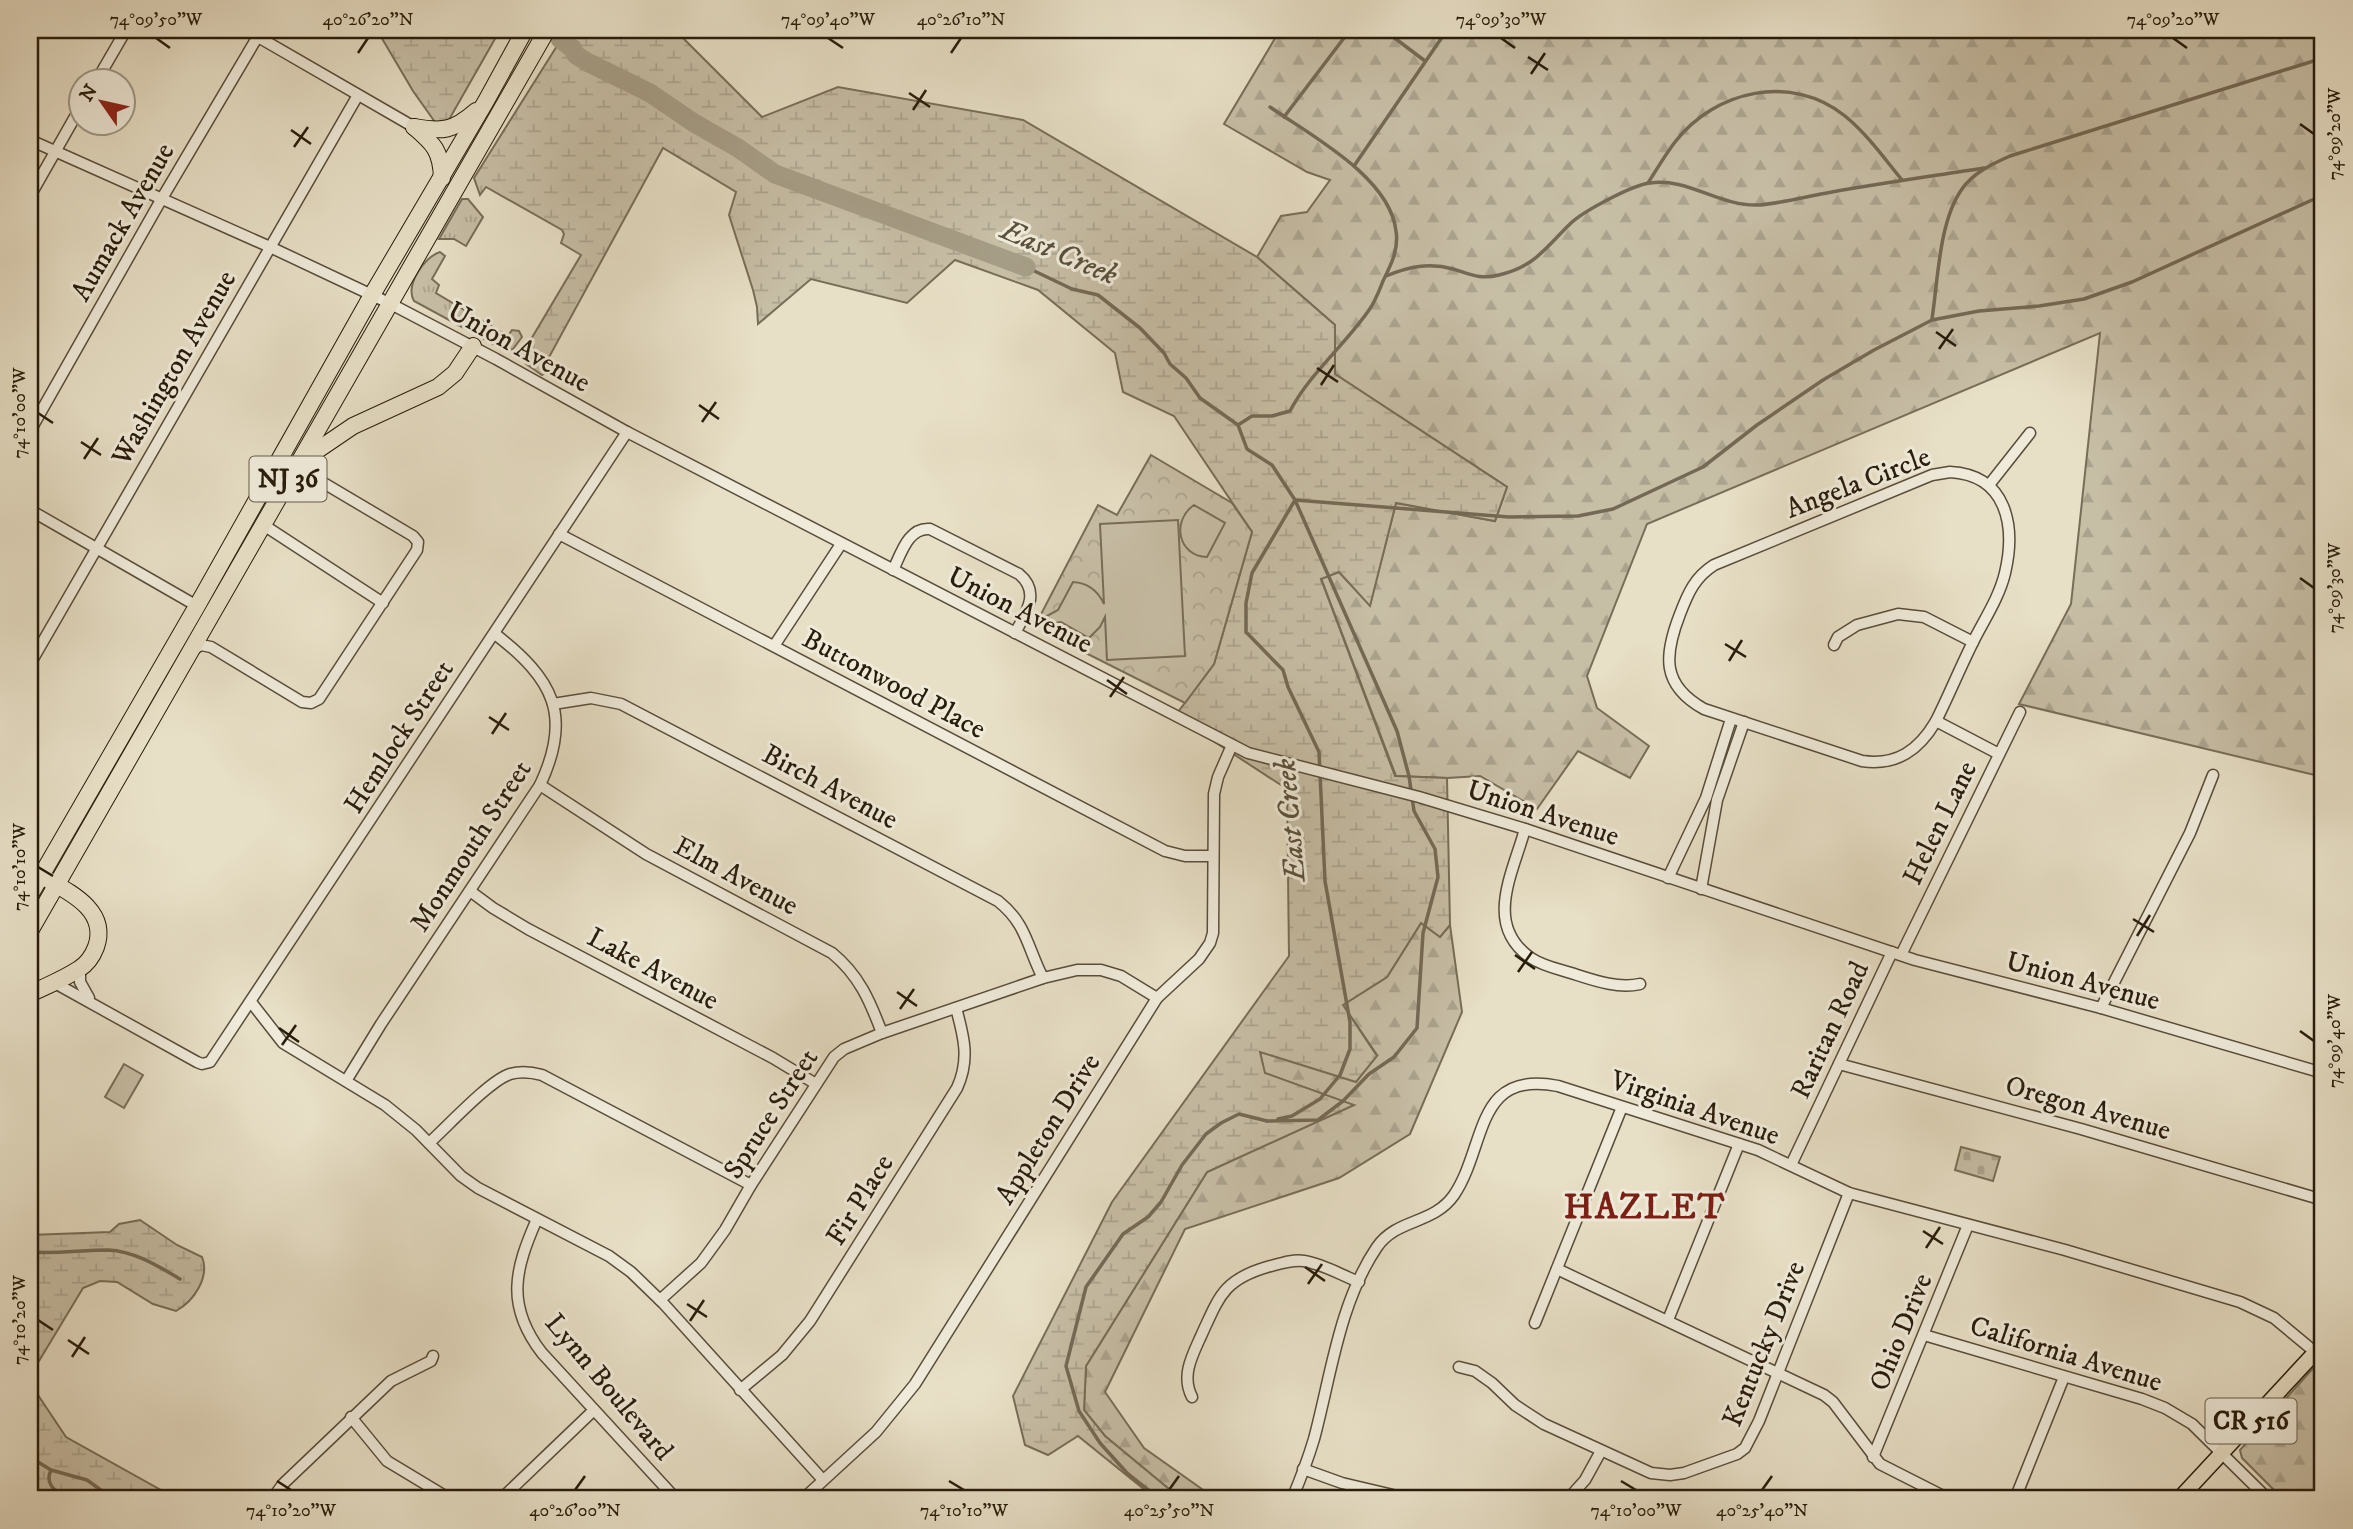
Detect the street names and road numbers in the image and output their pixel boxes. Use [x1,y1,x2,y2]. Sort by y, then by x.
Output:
street label: Aumack Avenue [64,137,182,307]
street label: Washington Avenue [104,264,244,473]
street label: Union Avenue [441,293,597,401]
street label: Angela Circle [1781,439,1935,527]
road number: NJ 36 [250,457,326,502]
street label: Union Avenue [942,559,1098,661]
street label: Buttonwood Place [796,621,992,747]
street label: Hemlock Street [336,654,462,820]
street label: Birch Avenue [756,737,904,837]
street label: Monmouth Street [403,754,539,938]
street label: Helen Lane [1895,755,1985,891]
street label: Union Avenue [1463,772,1623,854]
street label: Elm Avenue [668,829,804,923]
street label: Lake Avenue [581,920,725,1018]
street label: Union Avenue [2002,944,2164,1018]
street label: Raritan Road [1783,956,1877,1104]
street label: Spruce Street [716,1042,826,1186]
street label: Appleton Drive [988,1047,1108,1211]
street label: Virginia Avenue [1605,1062,1784,1153]
street label: Oregon Avenue [2001,1068,2175,1148]
street label: Fir Place [818,1148,902,1252]
street label: Kentucky Drive [1715,1256,1813,1432]
street label: Ohio Drive [1862,1268,1940,1396]
street label: Lynn Boulevard [537,1306,681,1468]
street label: California Avenue [1966,1308,2166,1400]
road number: CR 516 [2206,1398,2296,1444]

